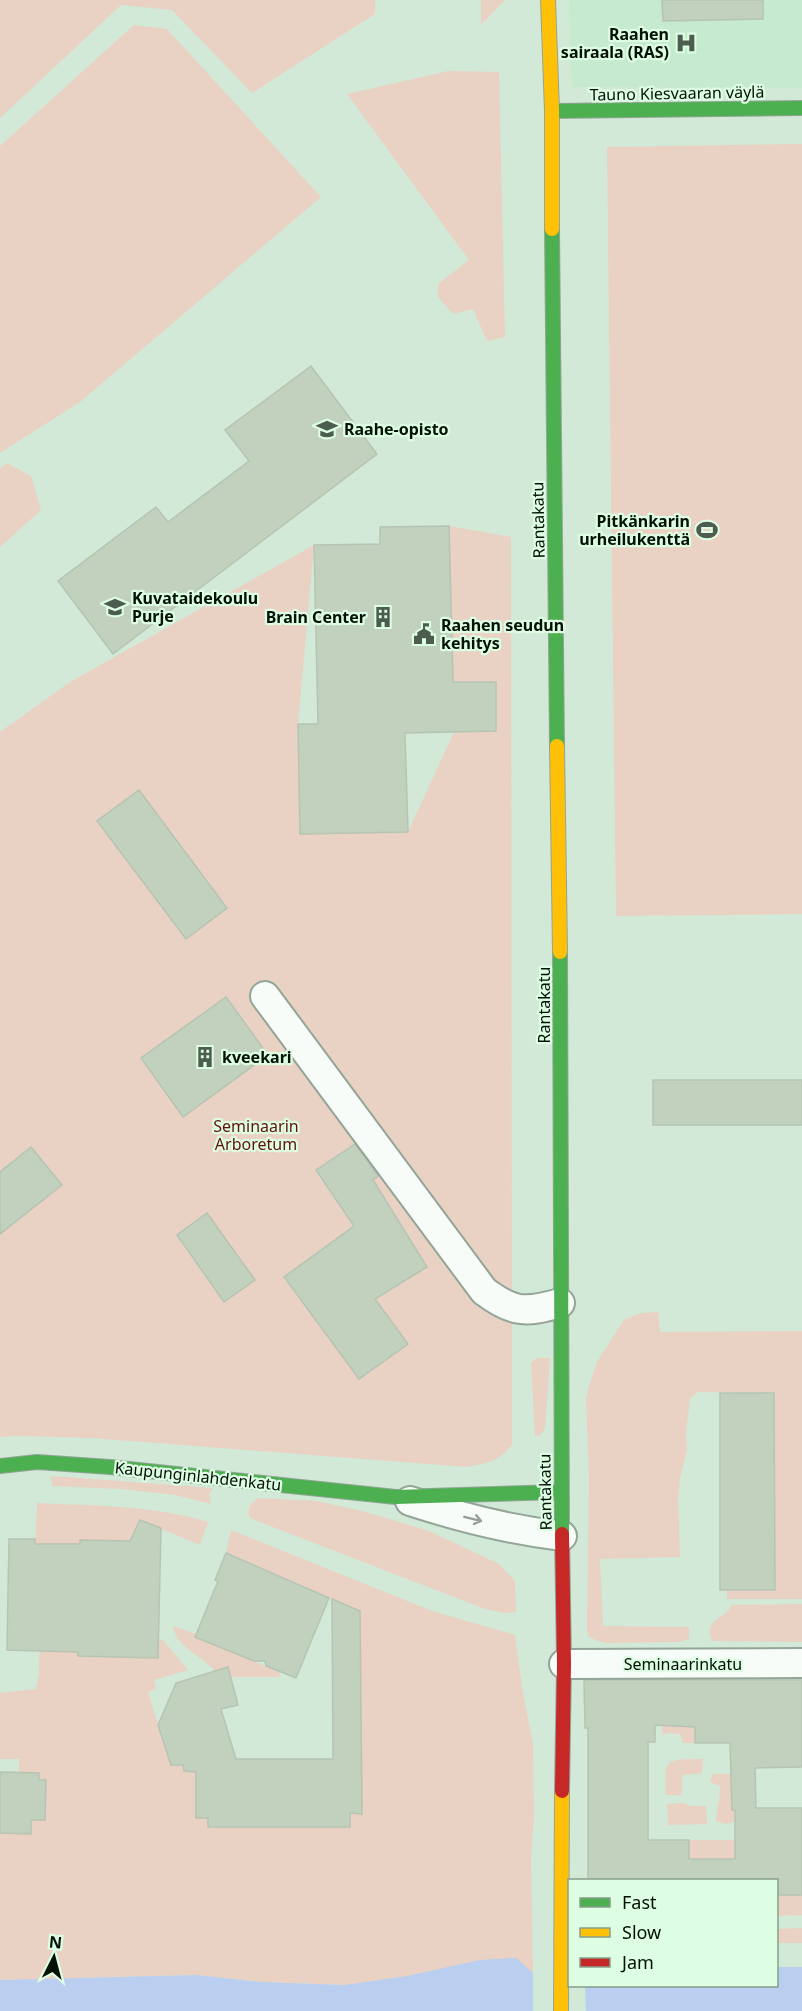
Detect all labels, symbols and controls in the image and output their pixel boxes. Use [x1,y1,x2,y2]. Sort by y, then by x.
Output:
place label: Raahen sairaala (RAS) [561,23,669,63]
hospital icon: Raahen sairaala (RAS) [674,31,698,55]
street label: Tauno Kiesvaaran väylä [589,80,765,106]
school or university icon: Raahe-opisto [315,417,339,441]
place label: Raahe-opisto [344,418,449,440]
street label: Rantakatu [526,481,550,559]
place label: Pitkänkarin urheilukenttä [579,510,690,550]
sports icon: Pitkänkarin urheilukenttä [695,518,719,542]
place label: Kuvataidekoulu Purje [132,587,258,627]
school or university icon: Kuvataidekoulu Purje [103,595,127,619]
building icon: Brain Center [371,605,395,629]
place label: Brain Center [266,606,366,628]
place label: Raahen seudun kehitys [441,614,564,654]
public building icon: Raahen seudun kehitys [412,622,436,646]
street label: Rantakatu [533,967,555,1043]
building icon: kveekari [193,1045,217,1069]
place label: kveekari [222,1046,292,1068]
park label: Seminaarin Arboretum [213,1115,299,1155]
street label: Rantakatu [533,1453,557,1531]
street label: Kaupunginlahdenkatu [114,1456,282,1496]
one-way arrow [463,1513,482,1525]
street label: Seminaarinkatu [624,1653,742,1675]
legend [568,1879,778,1987]
text: Fast [622,1890,657,1914]
text: Slow [622,1920,661,1944]
north arrow [24,1927,84,1987]
text: N [48,1930,63,1954]
text: Jam [620,1950,654,1974]

